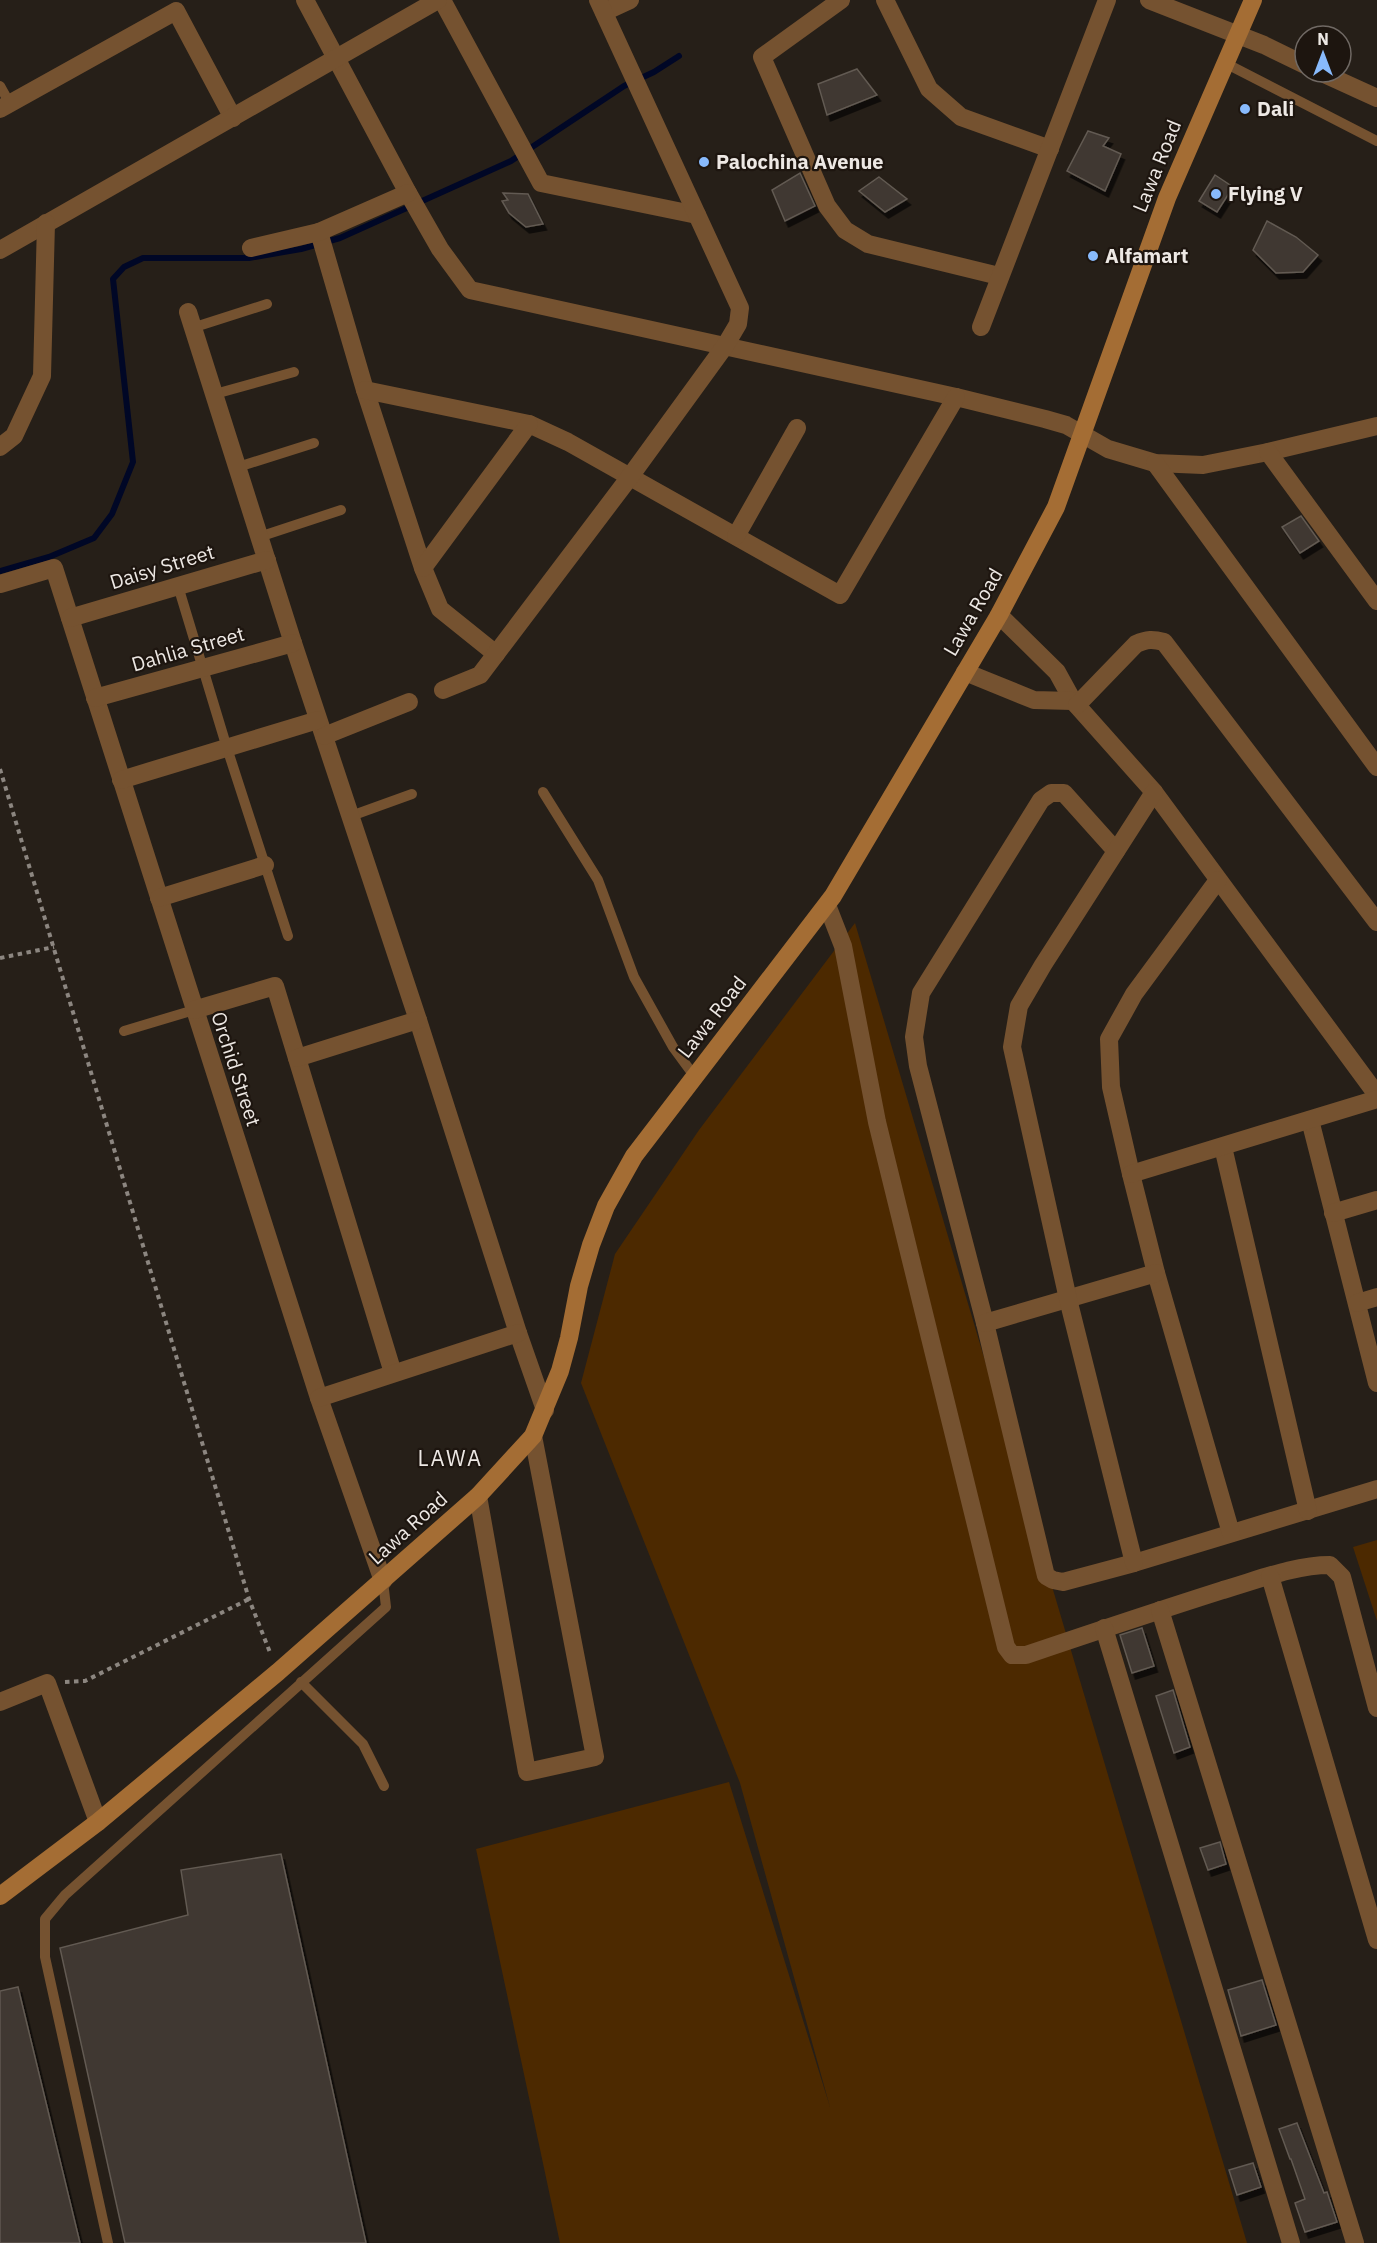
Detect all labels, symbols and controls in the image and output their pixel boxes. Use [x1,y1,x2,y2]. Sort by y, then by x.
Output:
north arrow [1293,24,1353,84]
text: N [1317,29,1329,49]
place label: Dali [1257,95,1294,122]
marker: Dali [1238,102,1252,116]
street label: Lawa Road [1126,116,1187,216]
place label: Palochina Avenue [716,148,884,175]
marker: Palochina Avenue [697,155,711,169]
place label: Flying V [1228,180,1303,207]
marker: Flying V [1209,187,1223,201]
place label: Alfamart [1105,242,1188,269]
marker: Alfamart [1086,249,1100,263]
street label: Daisy Street [106,538,217,595]
street label: Lawa Road [937,563,1009,661]
street label: Dahlia Street [128,620,247,678]
street label: Lawa Road [671,970,752,1063]
street label: Orchid Street [205,1008,268,1130]
district label: LAWA [417,1443,483,1472]
street label: Lawa Road [363,1485,453,1570]

